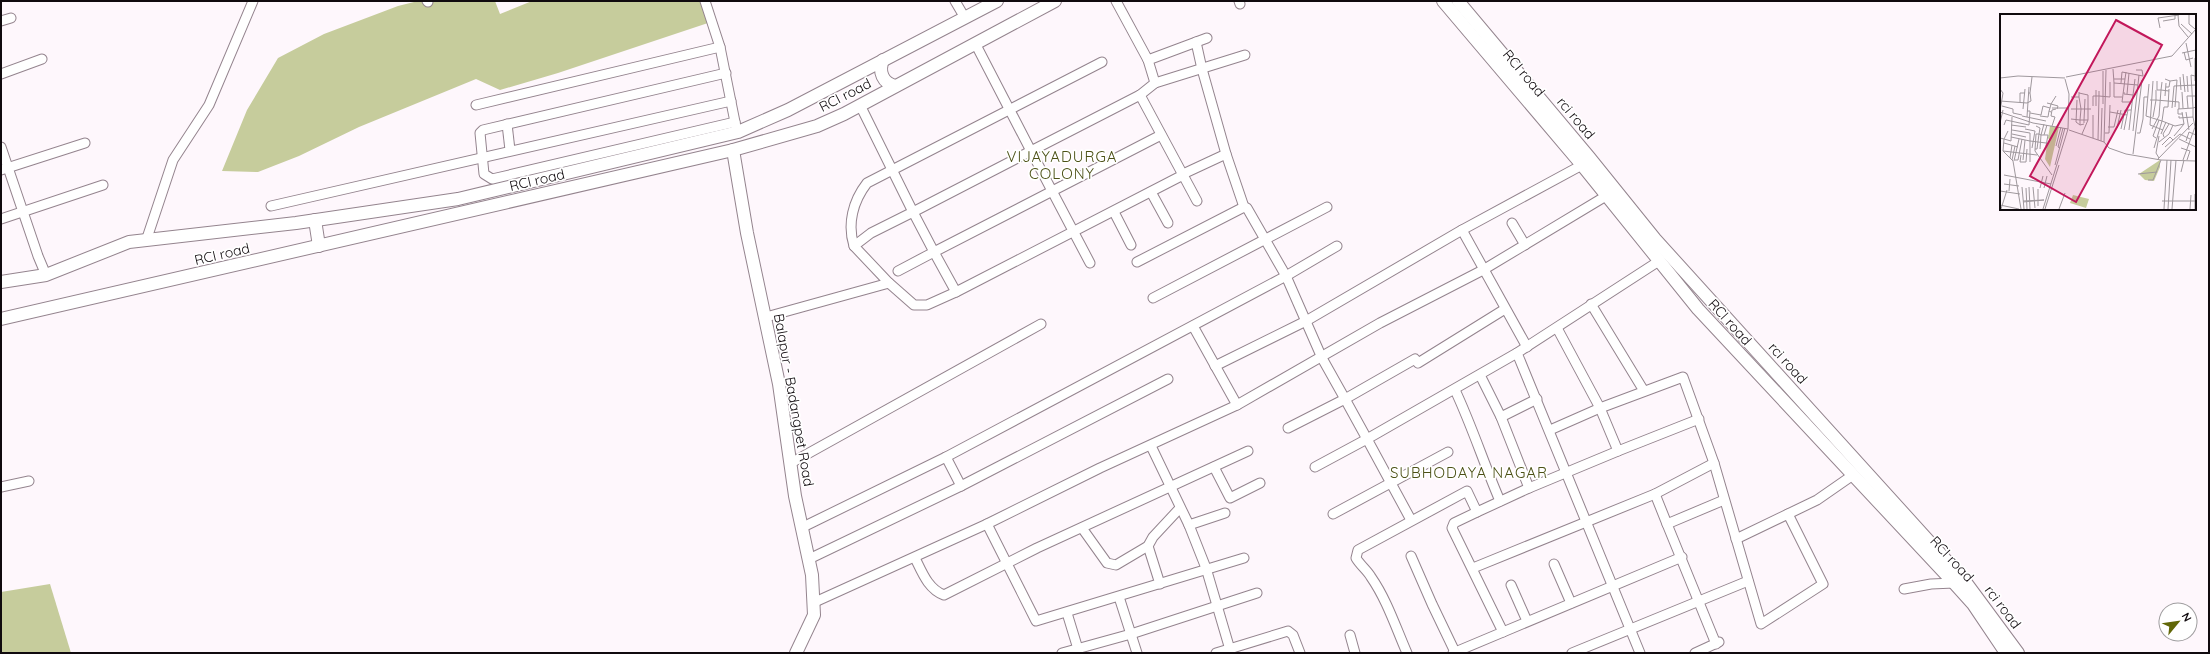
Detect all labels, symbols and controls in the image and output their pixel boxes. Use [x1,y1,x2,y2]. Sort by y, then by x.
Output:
inset map [2000,14,2196,210]
street label: RCI road [1499,46,1549,100]
street label: RCI road [816,74,874,116]
street label: rci road [1553,93,1599,143]
district label: VIJAYADURGA COLONY [1006,147,1118,183]
street label: RCI road [508,165,566,195]
street label: RCI road [193,239,251,269]
street label: RCI road [1705,295,1755,349]
street label: Balapur - Badangpet Road [770,312,818,488]
street label: rci road [1765,339,1811,387]
district label: SUBHODAYA NAGAR [1390,463,1548,482]
street label: RCI road [1926,532,1978,586]
street label: rci road [1981,582,2025,632]
north arrow [2158,602,2198,642]
text: N [2179,610,2195,624]

